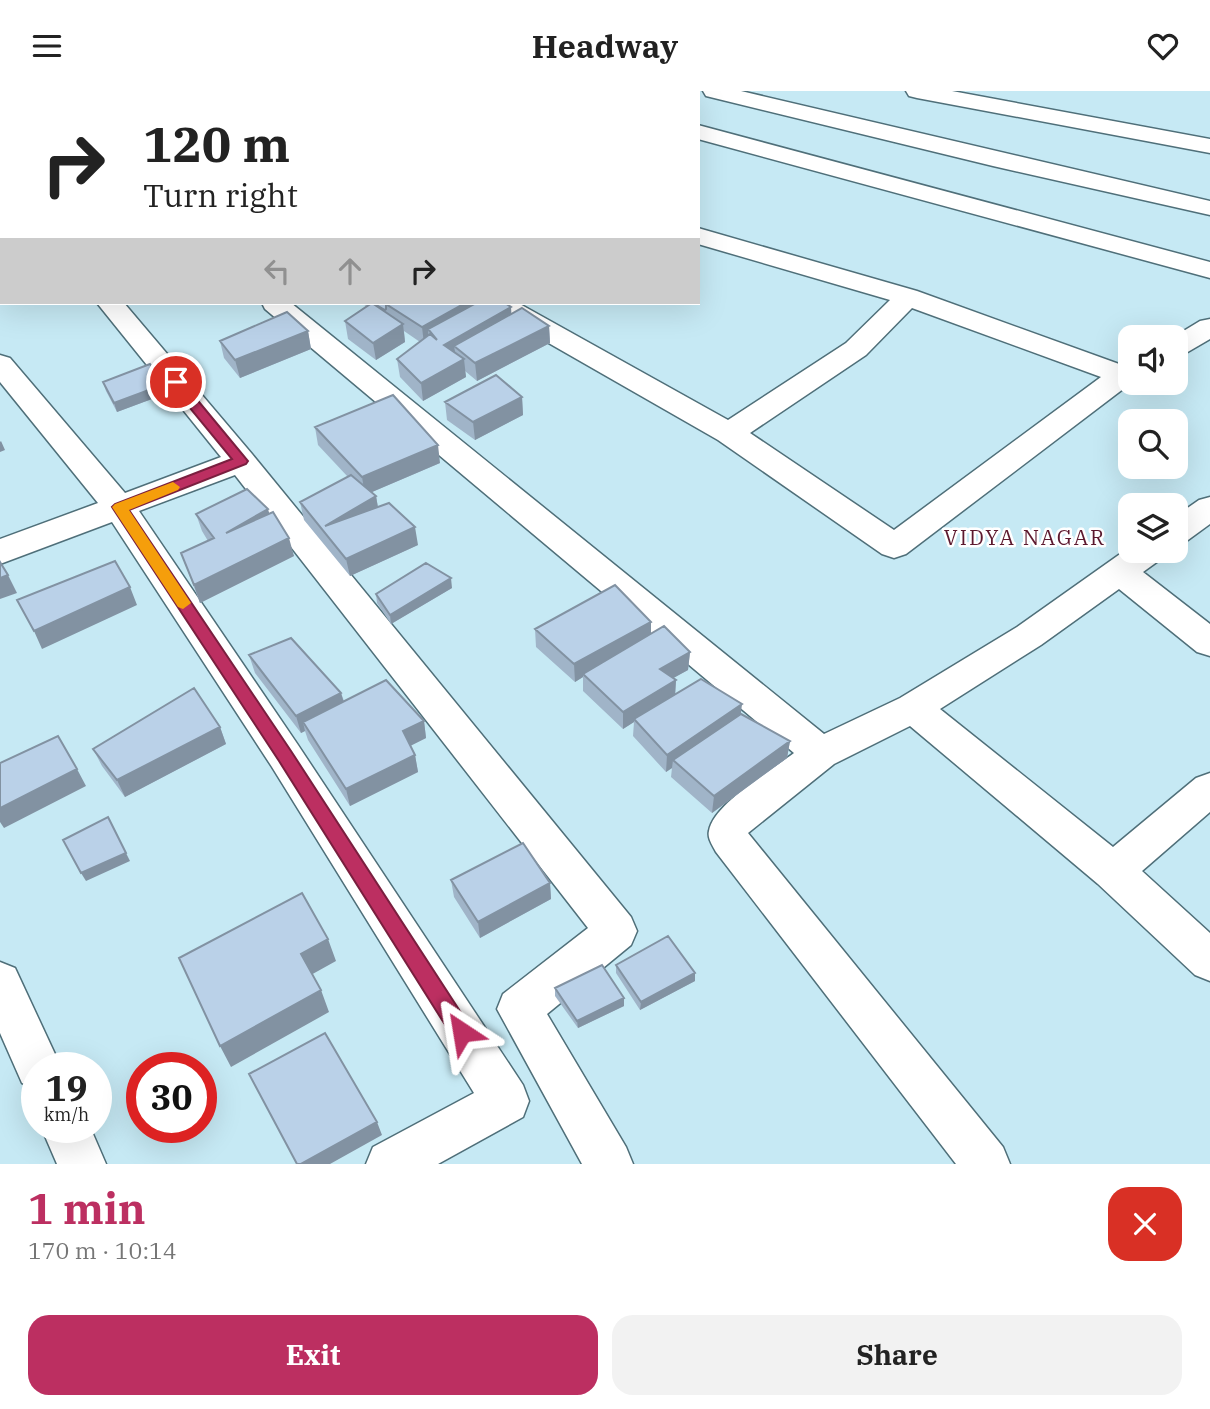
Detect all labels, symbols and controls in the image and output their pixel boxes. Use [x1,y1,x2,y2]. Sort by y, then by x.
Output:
text: Headway [532,25,678,67]
icon: menu [28,27,66,65]
icon: heart [1144,27,1182,65]
text: 120 m [143,112,290,175]
icon: right [28,119,119,210]
text: Turn right [143,174,298,216]
icon: left [258,252,296,290]
icon: ahead [331,252,369,290]
icon: right [404,252,442,290]
map controls [1118,325,1188,563]
button: sound [1118,325,1188,395]
pin [146,352,206,412]
icon: arrive [157,363,195,401]
button: search [1118,409,1188,479]
button: layers [1118,493,1188,563]
district label: VIDYA NAGAR [944,523,1106,551]
position arrow [425,995,499,1069]
speed limit sign: 30 [126,1052,217,1143]
text: 19 [45,1065,88,1111]
text: km/h [44,1103,89,1126]
text: 1 min [28,1181,146,1236]
button: close [1108,1187,1182,1261]
text: 170 m · 10:14 [28,1235,177,1265]
button: Exit [28,1315,598,1395]
button: Share [612,1315,1182,1395]

